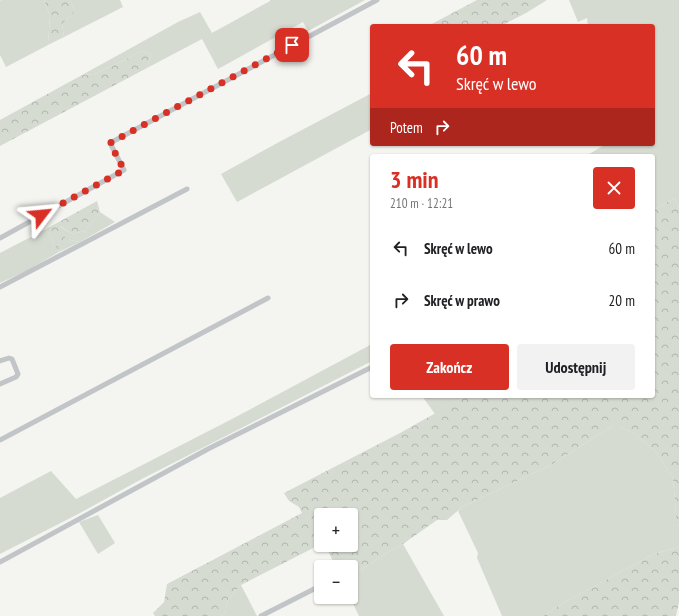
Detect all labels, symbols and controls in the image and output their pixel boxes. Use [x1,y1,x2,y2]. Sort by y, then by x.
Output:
pin [275,28,309,62]
icon: arrive [281,34,303,56]
text: 60 m [456,36,507,73]
icon: left [390,40,442,92]
text: Skręć w lewo [456,72,537,95]
icon: right [431,116,453,138]
text: Potem [390,118,423,137]
text: 3 min [390,164,438,195]
button: close [593,167,635,209]
position arrow [20,194,62,236]
text: 210 m · 12:21 [390,195,453,212]
icon: left [390,237,412,259]
text: Skręć w lewo [424,239,493,258]
text: 60 m [609,239,635,258]
icon: right [390,289,412,311]
text: Skręć w prawo [424,291,500,310]
text: 20 m [609,291,635,310]
button: Zakończ [390,344,509,390]
button: Udostępnij [517,344,635,390]
map controls [314,508,358,604]
button: + [314,508,358,552]
button: − [314,560,358,604]

